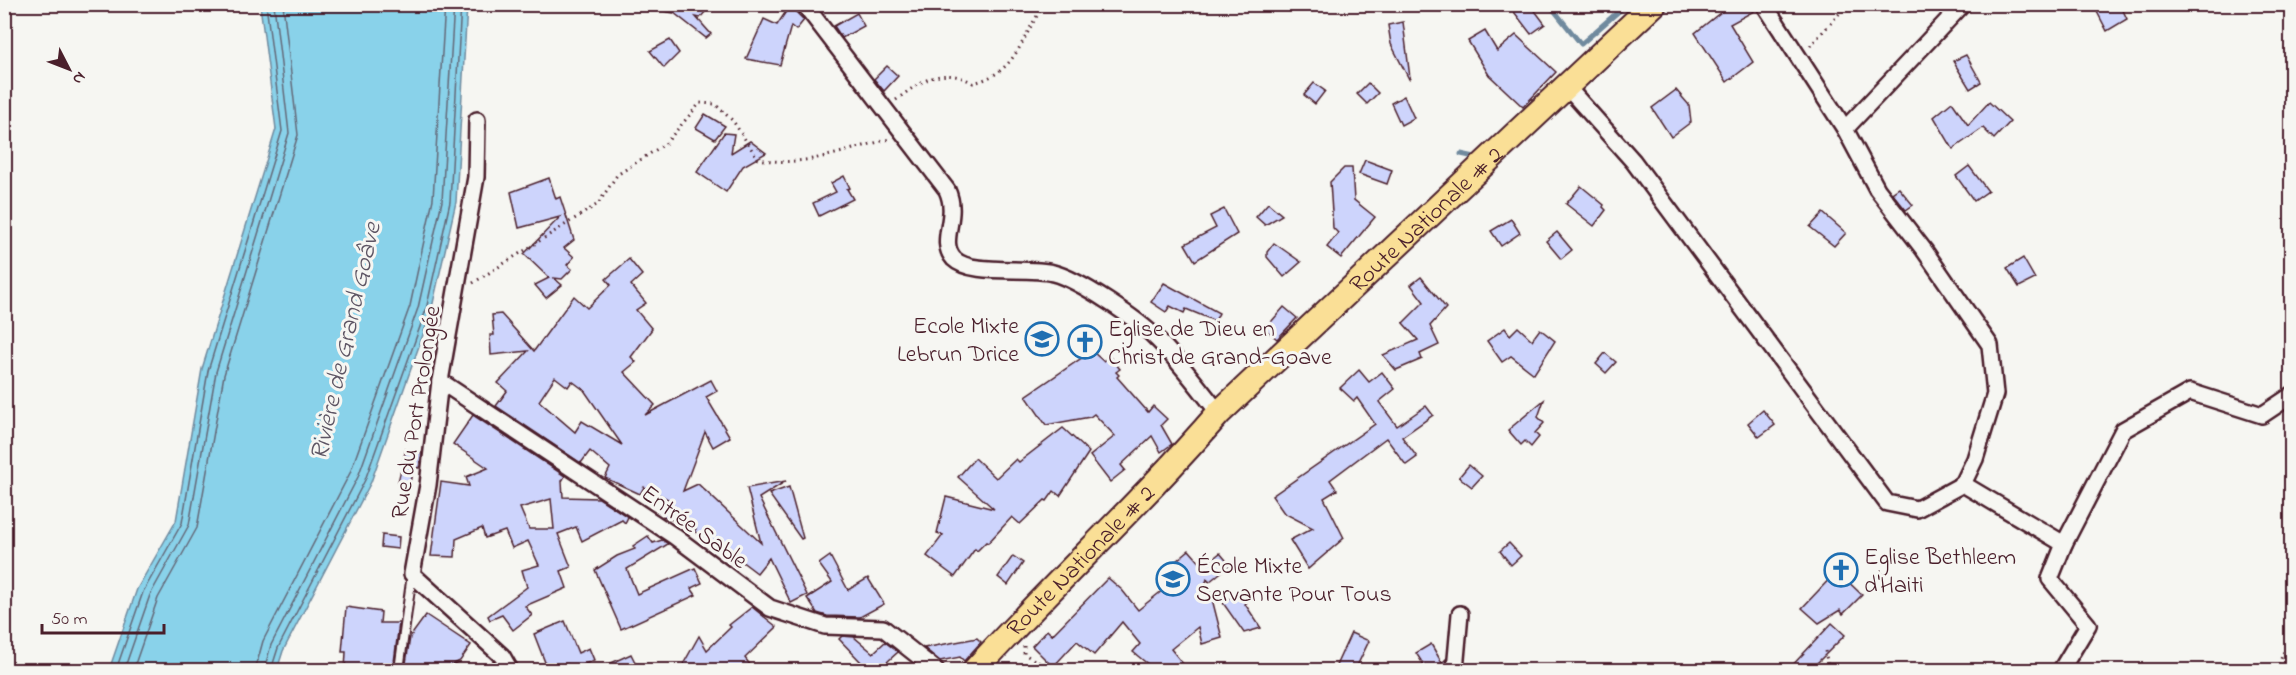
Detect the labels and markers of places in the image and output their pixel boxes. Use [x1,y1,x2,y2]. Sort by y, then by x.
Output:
place label: Ecole Mixte Lebrun Drice [897,310,1019,373]
place label: Eglise de Dieu en Christ de Grand-Goave [1108,313,1332,376]
school or university icon: Ecole Mixte Lebrun Drice [1024,321,1060,357]
church icon: Eglise de Dieu en Christ de Grand-Goave [1067,324,1103,360]
place label: Eglise Bethleem d'Haiti [1864,541,2016,604]
place label: École Mixte Servante Pour Tous [1196,550,1392,613]
church icon: Eglise Bethleem d'Haiti [1823,552,1859,588]
school or university icon: École Mixte Servante Pour Tous [1155,561,1191,597]

